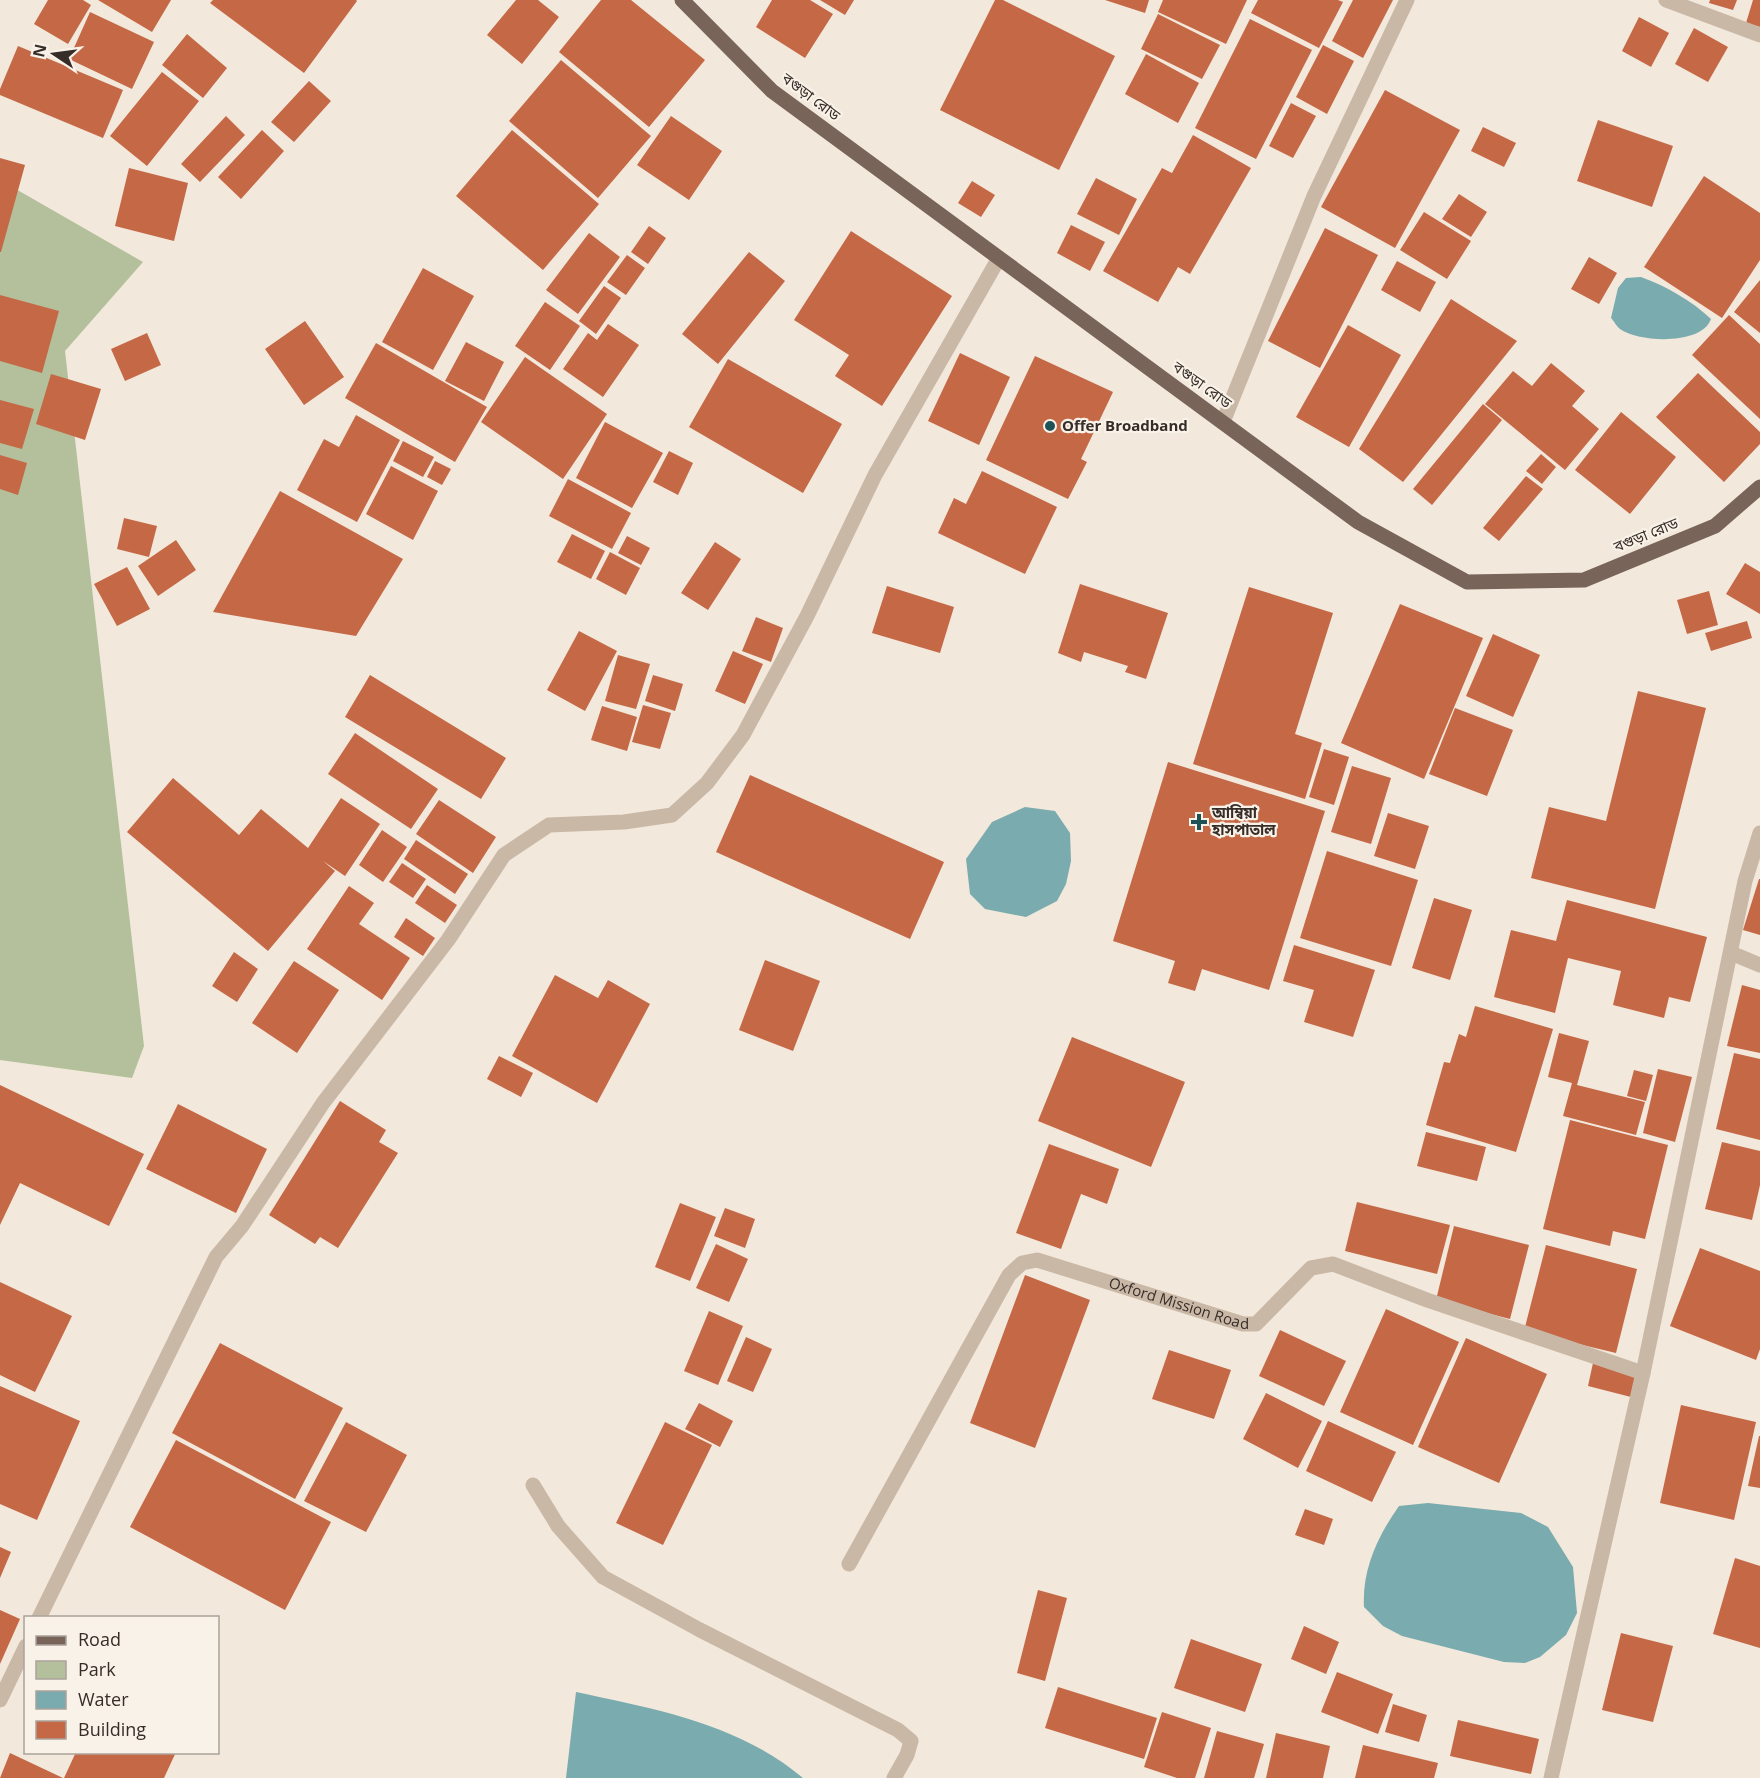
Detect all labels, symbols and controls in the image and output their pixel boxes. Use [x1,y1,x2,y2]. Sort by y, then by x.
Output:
north arrow [24,24,84,84]
text: N [27,42,52,59]
street label: বগুড়া রোড [778,67,845,125]
street label: বগুড়া রোড [1168,356,1236,412]
place label: Offer Broadband [1062,415,1188,435]
marker: Offer Broadband [1043,419,1057,433]
street label: বগুড়া রোড [1609,512,1681,556]
place label: আম্বিয়া হাসপাতাল [1211,802,1276,839]
marker: আম্বিয়া হাসপাতাল [1190,813,1208,831]
street label: Oxford Mission Road [1106,1272,1249,1333]
legend [24,1616,219,1754]
text: Road [78,1627,121,1651]
text: Park [78,1657,116,1681]
text: Water [78,1687,129,1711]
text: Building [78,1717,146,1741]

